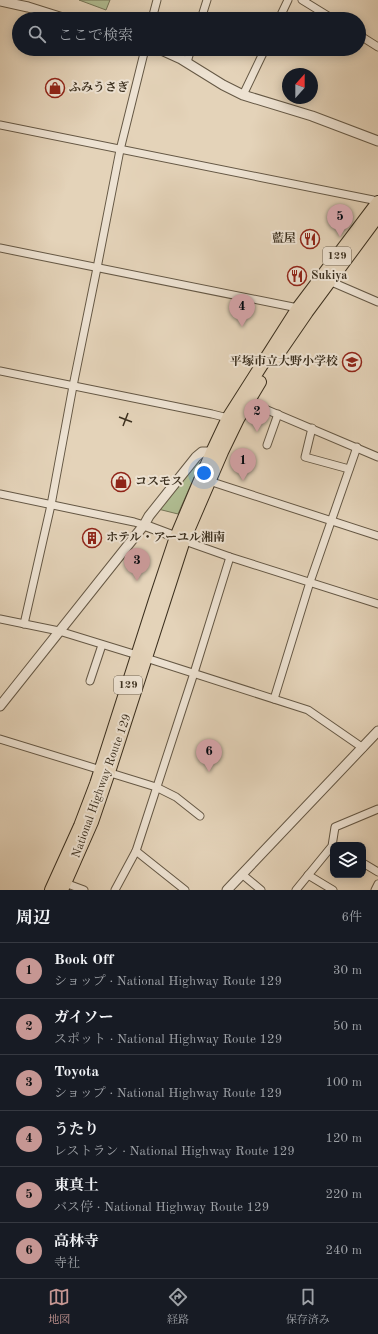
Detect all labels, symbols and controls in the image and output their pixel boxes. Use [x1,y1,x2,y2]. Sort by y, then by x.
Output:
search box [12,12,366,56]
icon: search [26,23,48,45]
text: ここで検索 [58,29,133,44]
north arrow [282,68,318,104]
shop icon: ふみうさぎ [44,77,66,99]
place label: ふみうさぎ [69,80,129,94]
pin: 5 [327,204,353,237]
restaurant icon: 藍屋 [299,228,321,250]
place label: 藍屋 [272,231,296,245]
road number: 129 [323,247,351,265]
restaurant icon: Sukiya [286,265,308,287]
place label: Sukiya [311,270,347,282]
pin: 4 [229,294,255,327]
school or university icon: 平塚市立大野小学校 [341,351,363,373]
place label: 平塚市立大野小学校 [230,354,338,368]
pin: 2 [244,399,270,432]
pin: 1 [230,448,256,481]
your location [194,463,214,483]
shop icon: コスモス [110,471,132,493]
place label: コスモス [135,476,183,488]
building icon: ホテル・アーユル湘南 [81,527,103,549]
place label: ホテル・アーユル湘南 [106,530,225,544]
pin: 3 [124,548,150,581]
road number: 129 [114,676,142,694]
street label: National Highway Route 129 [70,712,134,860]
pin: 6 [196,739,222,772]
map controls [330,842,366,878]
button: layers [330,842,366,878]
text: 周辺 [16,910,50,927]
text: 6件 [341,911,362,924]
text: Book Off [54,953,114,968]
text: 1 [25,964,33,977]
text: 30 m [333,964,362,977]
text: ショップ · National Highway Route 129 [54,975,282,988]
text: ガイソー [54,1011,114,1026]
text: 2 [25,1020,33,1033]
text: 50 m [333,1020,362,1033]
text: スポット · National Highway Route 129 [54,1033,282,1046]
text: Toyota [54,1065,99,1080]
text: 3 [25,1076,33,1089]
text: 100 m [325,1076,362,1089]
text: ショップ · National Highway Route 129 [54,1087,282,1100]
text: うたり [54,1123,99,1138]
text: 4 [25,1132,33,1145]
text: 120 m [325,1132,362,1145]
text: レストラン · National Highway Route 129 [54,1145,295,1158]
text: 東真土 [54,1179,99,1194]
text: 5 [25,1188,33,1201]
text: 220 m [325,1188,362,1201]
text: バス停 · National Highway Route 129 [54,1201,269,1214]
text: 高林寺 [54,1235,99,1250]
text: 6 [25,1244,33,1257]
text: 240 m [325,1244,362,1257]
text: 寺社 [54,1257,80,1270]
tab: 地図 [48,1286,70,1328]
tab: 経路 [167,1286,189,1328]
tab: 保存済み [286,1286,330,1328]

